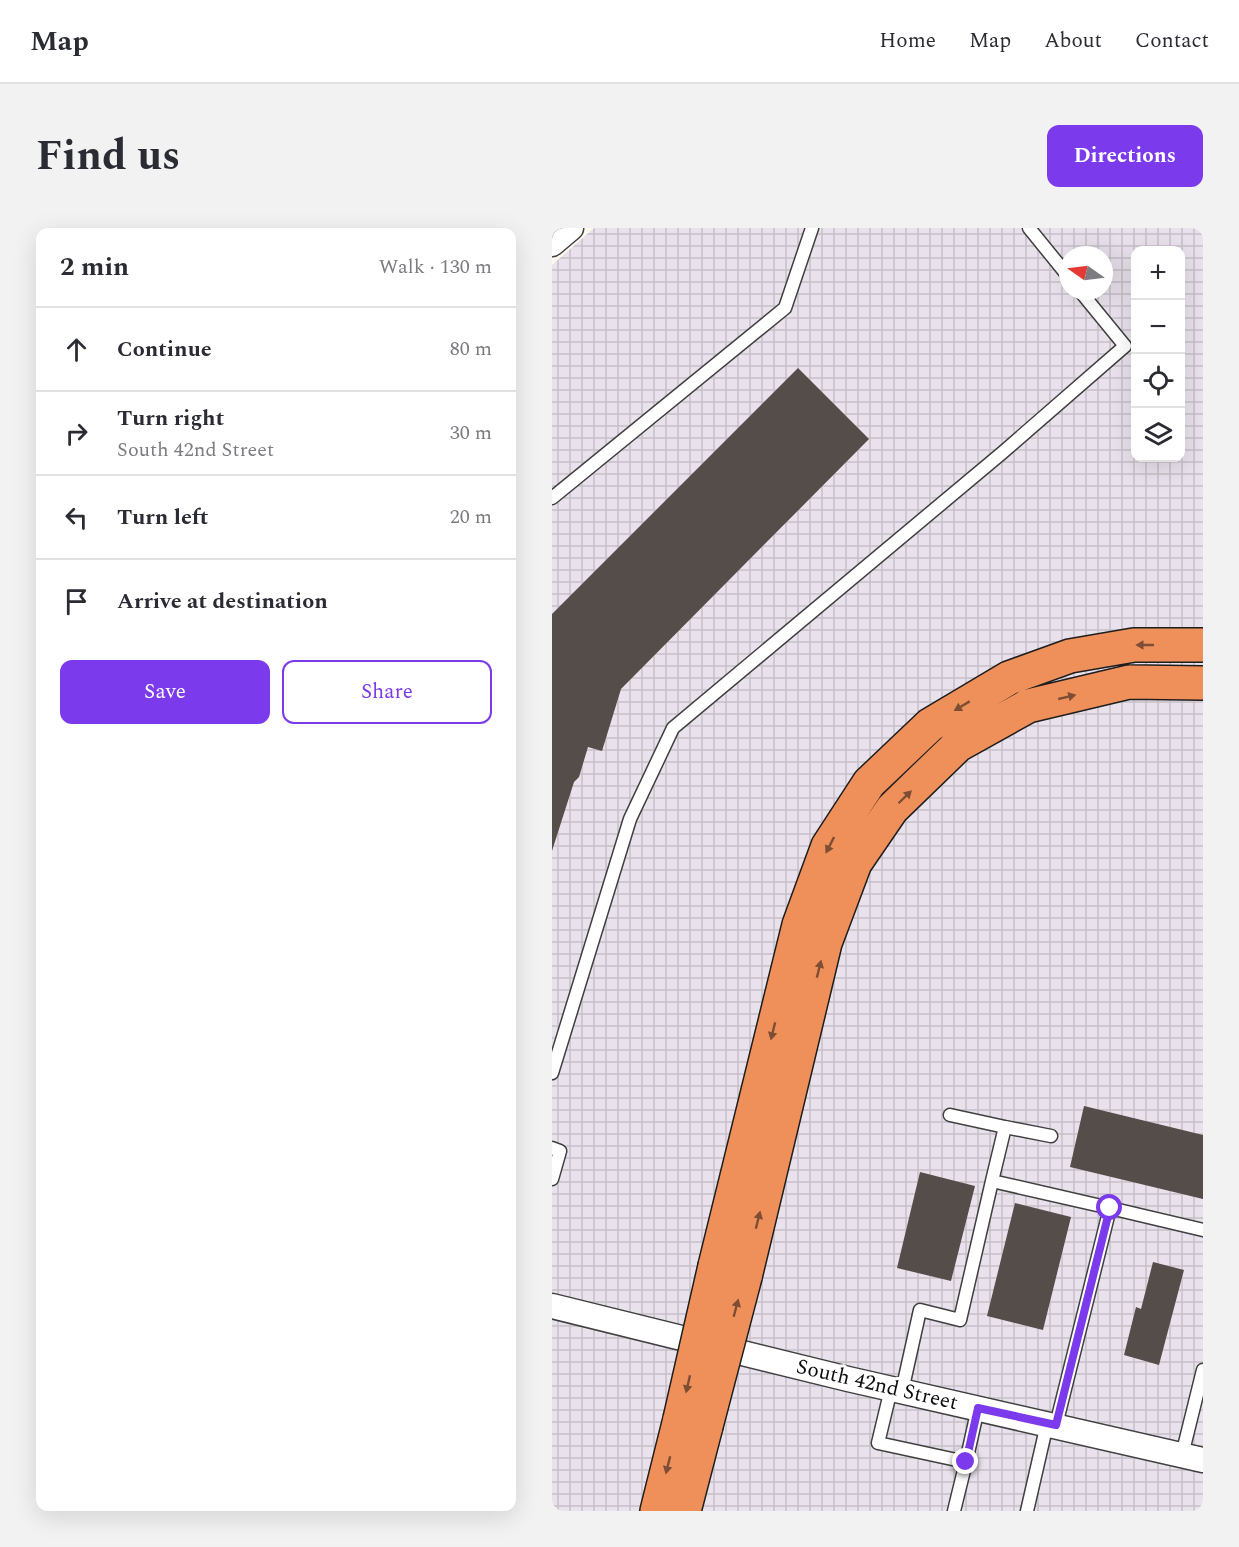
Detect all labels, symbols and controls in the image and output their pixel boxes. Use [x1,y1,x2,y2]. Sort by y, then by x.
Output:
text: Map [30,20,89,63]
text: Home [879,25,936,57]
text: Map [969,25,1011,57]
text: About [1044,25,1102,57]
text: Contact [1135,25,1209,57]
text: Find us [36,125,180,188]
button: Directions [1047,125,1203,187]
north arrow [1059,246,1113,300]
map controls [1131,246,1185,462]
button: + [1131,246,1185,300]
text: 2 min [60,247,129,287]
text: Walk · 130 m [379,252,492,282]
button: − [1131,300,1185,354]
icon: ahead [60,333,93,366]
text: Continue [117,333,212,366]
text: 80 m [450,334,492,364]
button: locate [1131,354,1185,408]
text: Turn right [117,402,224,435]
button: layers [1131,408,1185,462]
icon: right [60,417,93,450]
text: 30 m [450,418,492,448]
text: South 42nd Street [117,435,274,465]
icon: left [60,501,93,534]
text: Turn left [117,501,209,534]
text: 20 m [450,502,492,532]
icon: arrive [60,585,93,618]
text: Arrive at destination [117,585,328,618]
one-way arrow [1135,640,1154,650]
button: Save [60,660,270,724]
button: Share [282,660,492,724]
one-way arrow [1058,691,1077,701]
one-way arrow [953,701,970,711]
one-way arrow [897,790,912,804]
one-way arrow [825,836,835,854]
one-way arrow [814,960,824,978]
one-way arrow [767,1022,777,1040]
route start [1096,1194,1122,1220]
one-way arrow [754,1211,764,1229]
one-way arrow [732,1299,742,1317]
street label: South 42nd Street [793,1351,961,1419]
one-way arrow [682,1375,692,1393]
route end [952,1448,978,1474]
one-way arrow [663,1456,673,1474]

